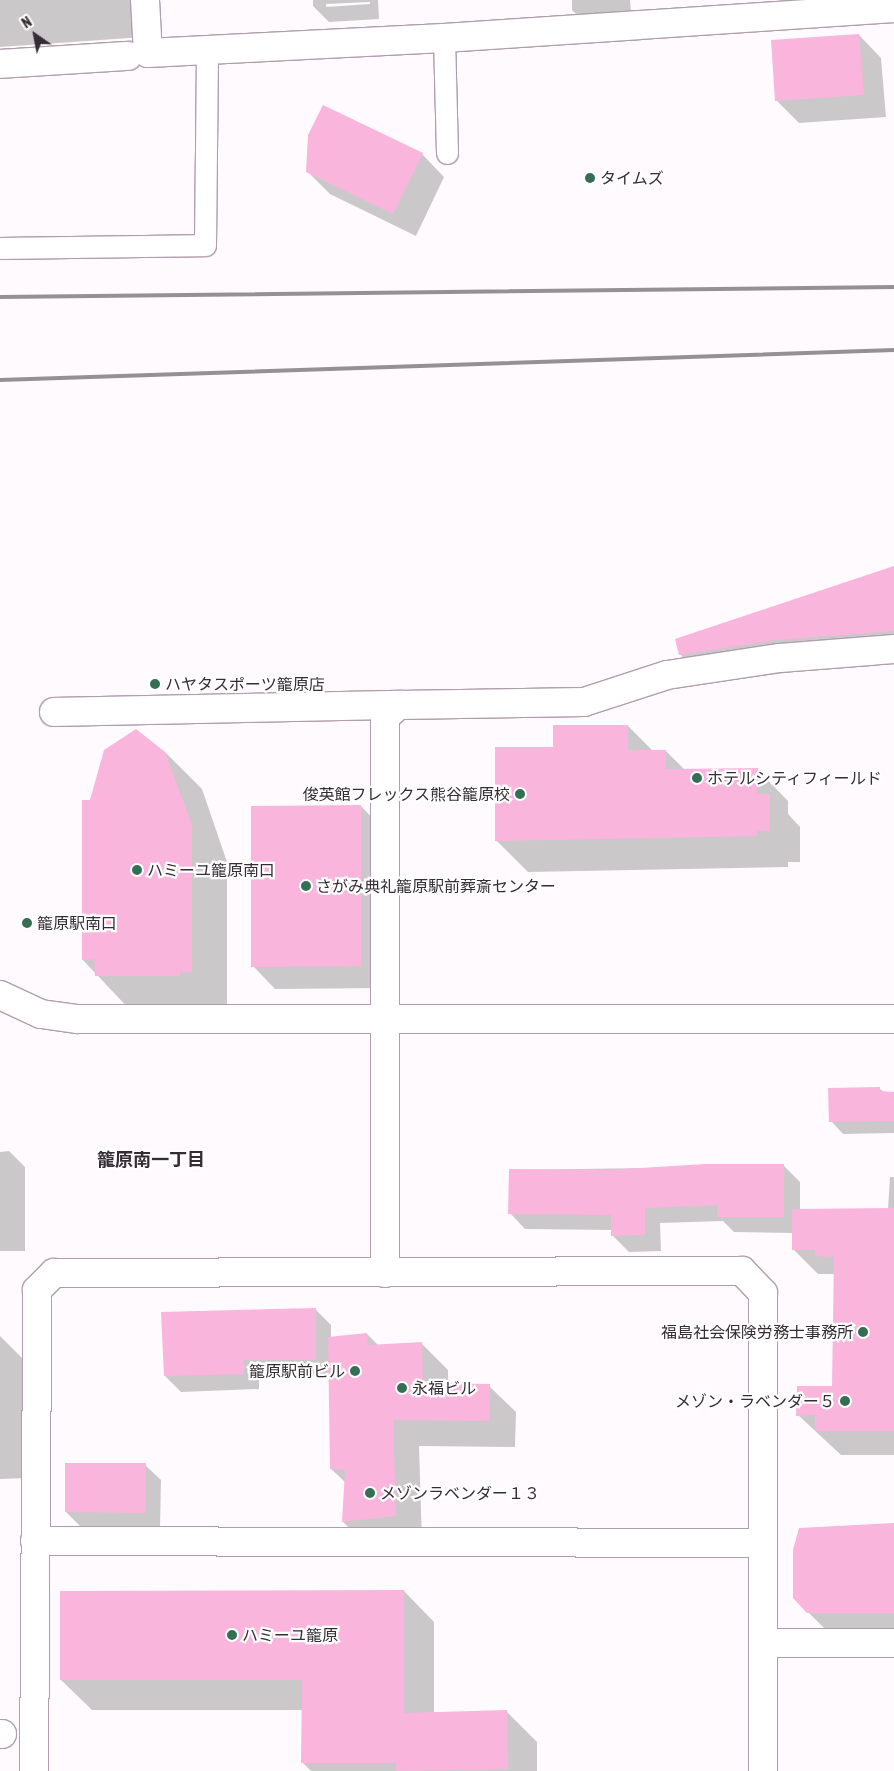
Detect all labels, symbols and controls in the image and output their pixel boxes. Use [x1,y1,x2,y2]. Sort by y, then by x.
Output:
north arrow [10,10,60,60]
text: N [19,13,35,31]
place label: タイムズ [600,168,664,188]
marker: タイムズ [584,172,596,184]
place label: ハヤタスポーツ籠原店 [165,674,325,694]
marker: ハヤタスポーツ籠原店 [149,678,161,690]
place label: ホテルシティフィールド [707,768,883,788]
marker: ホテルシティフィールド [691,772,703,784]
place label: 俊英館フレックス熊谷籠原校 [302,784,510,804]
marker: 俊英館フレックス熊谷籠原校 [514,788,526,800]
place label: ハミーユ籠原南口 [147,860,275,880]
marker: ハミーユ籠原南口 [131,864,143,876]
place label: さがみ典礼籠原駅前葬斎センター [316,876,556,896]
marker: さがみ典礼籠原駅前葬斎センター [300,880,312,892]
place label: 籠原駅南口 [37,913,117,933]
marker: 籠原駅南口 [21,917,33,929]
district label: 籠原南一丁目 [97,1149,205,1171]
place label: 福島社会保険労務士事務所 [661,1322,853,1342]
marker: 福島社会保険労務士事務所 [857,1326,869,1338]
place label: 籠原駅前ビル [249,1361,345,1381]
marker: 籠原駅前ビル [349,1365,361,1377]
place label: 永福ビル [412,1378,476,1398]
marker: 永福ビル [396,1382,408,1394]
place label: メゾン・ラベンダー５ [675,1391,835,1411]
marker: メゾン・ラベンダー５ [839,1395,851,1407]
place label: メゾンラベンダー１３ [380,1483,540,1503]
marker: メゾンラベンダー１３ [364,1487,376,1499]
place label: ハミーユ籠原 [242,1625,338,1645]
marker: ハミーユ籠原 [226,1629,238,1641]

